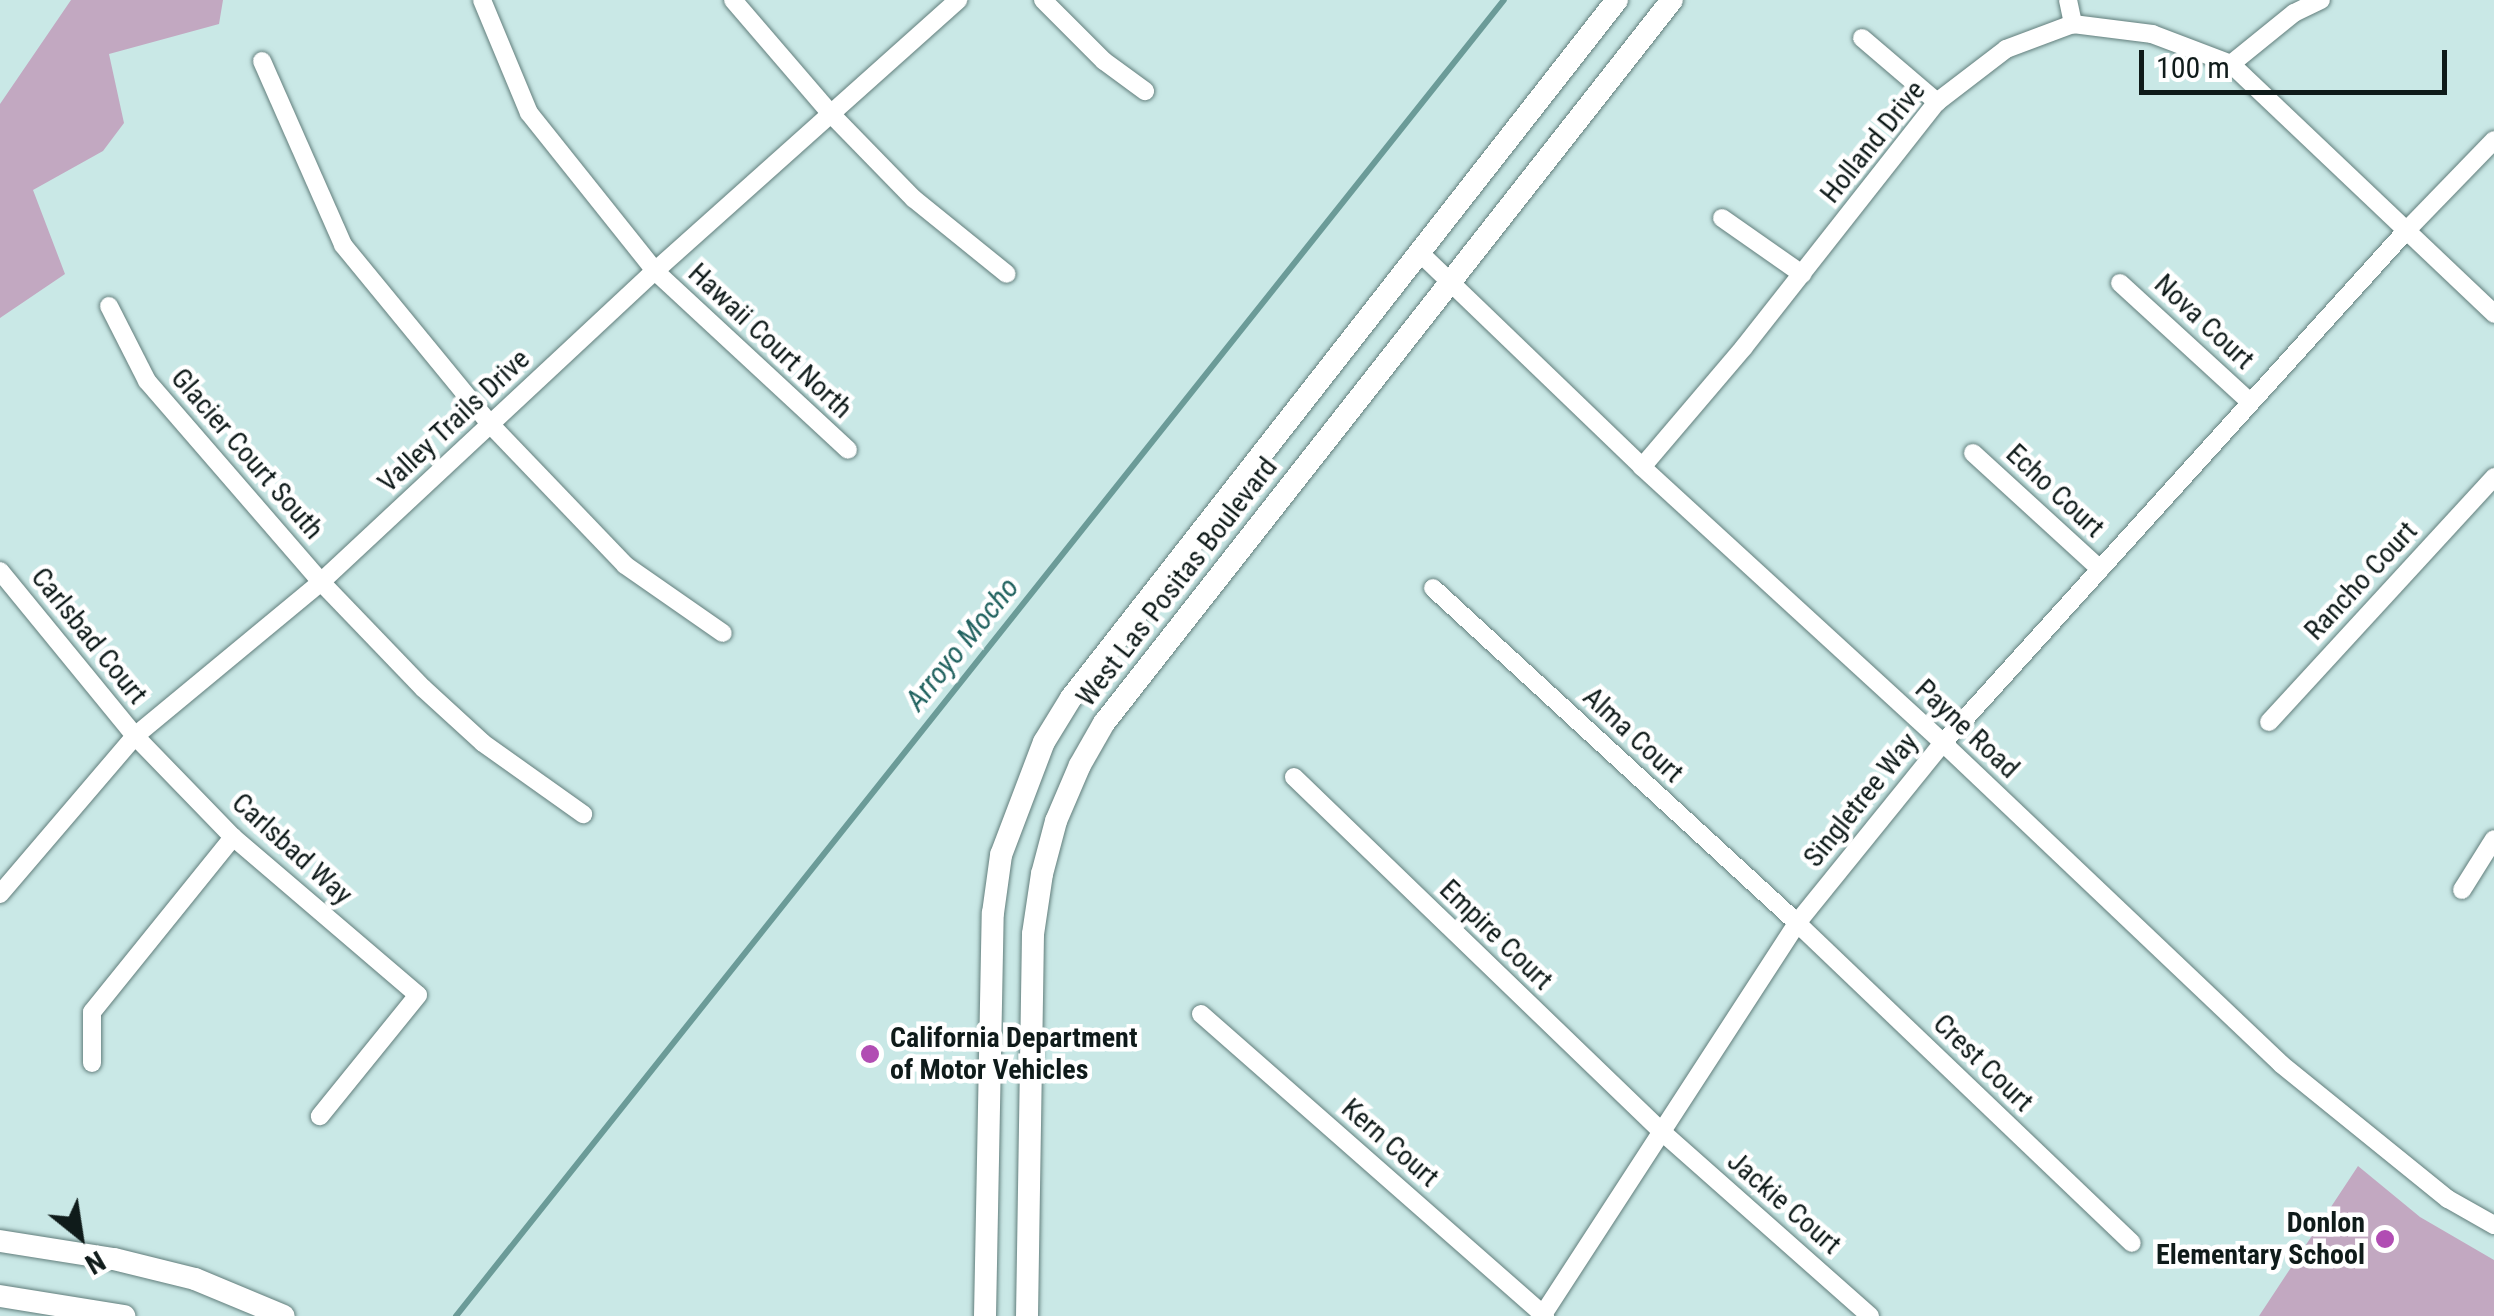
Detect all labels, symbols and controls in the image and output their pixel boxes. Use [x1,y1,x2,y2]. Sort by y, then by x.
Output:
scale bar [2144,30,2452,92]
text: 100 m [2156,50,2230,85]
street label: Holland Drive [1814,74,1932,210]
street label: Hawaii Court North [681,257,859,425]
street label: Nova Court [2147,268,2261,376]
street label: Valley Trails Drive [371,342,537,500]
street label: Glacier Court South [164,362,330,546]
street label: Echo Court [1999,437,2111,545]
street label: West Las Positas Boulevard [1069,451,1285,713]
street label: Rancho Court [2298,515,2424,647]
street label: Carlsbad Court [24,561,154,711]
water label: Arroyo Mocho [897,570,1027,718]
street label: Payne Road [1908,673,2026,785]
street label: Alma Court [1576,680,1690,790]
street label: Singletree Way [1797,726,1925,874]
street label: Carlsbad Way [225,786,359,912]
street label: Empire Court [1433,873,1559,997]
street label: Crest Court [1926,1007,2040,1119]
place label: California Department of Motor Vehicles [890,1021,1137,1087]
marker: California Department of Motor Vehicles [859,1043,881,1065]
street label: Kern Court [1335,1092,1445,1194]
street label: Jackie Court [1720,1145,1848,1261]
north arrow [30,1186,130,1286]
place label: Donlon Elementary School [2156,1206,2365,1272]
marker: Donlon Elementary School [2374,1228,2396,1250]
text: N [80,1244,111,1281]

